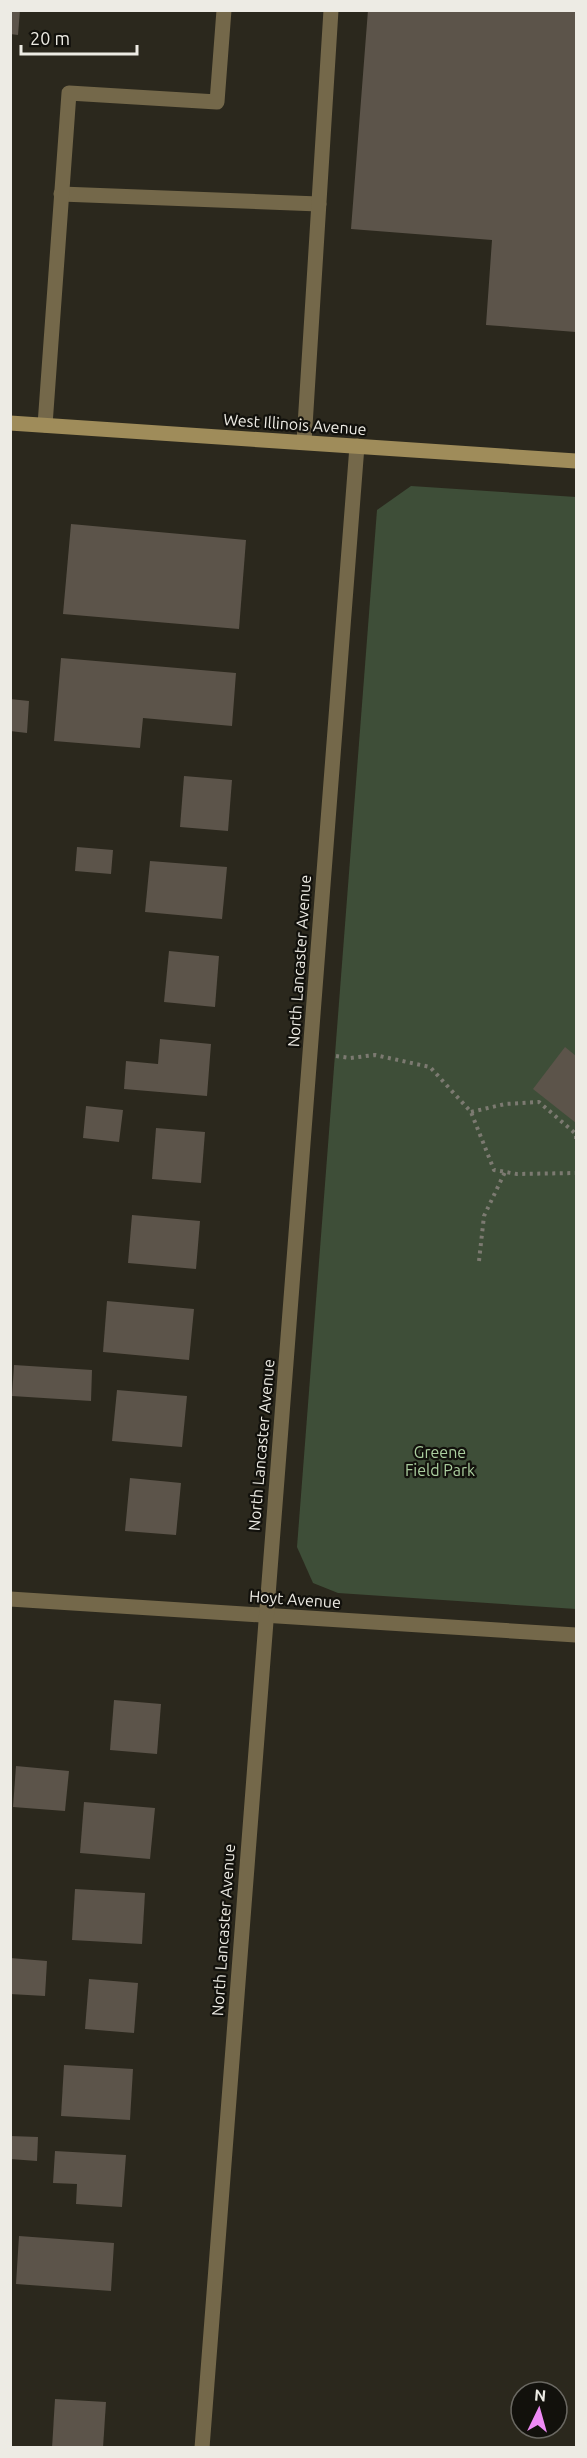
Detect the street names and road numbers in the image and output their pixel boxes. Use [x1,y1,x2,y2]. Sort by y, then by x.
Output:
street label: West Illinois Avenue [223,410,367,438]
street label: North Lancaster Avenue [284,874,314,1048]
street label: North Lancaster Avenue [245,1358,277,1532]
street label: Hoyt Avenue [248,1587,342,1611]
street label: North Lancaster Avenue [208,1843,238,2017]

